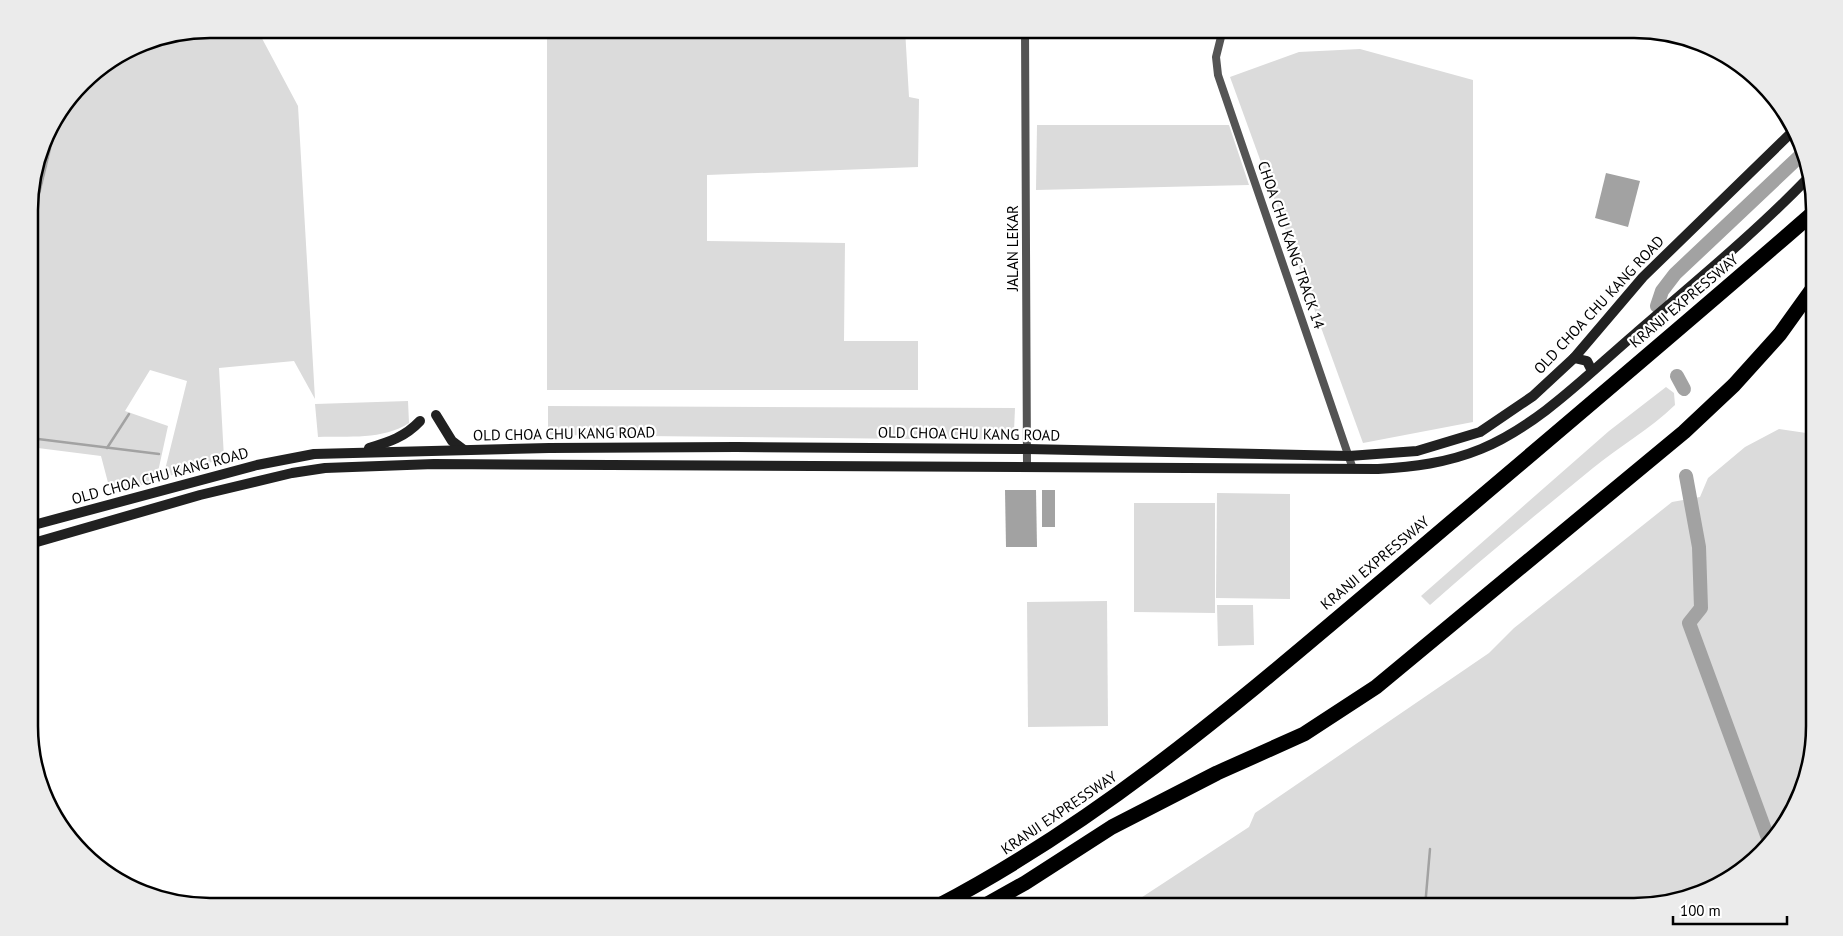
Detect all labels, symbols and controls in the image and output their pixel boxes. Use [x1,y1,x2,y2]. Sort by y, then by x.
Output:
street label: CHOA CHU KANG TRACK 14 [1254,158,1329,331]
street label: JALAN LEKAR [1003,205,1022,292]
street label: OLD CHOA CHU KANG ROAD [1529,231,1668,378]
street label: KRANJI EXPRESSWAY [1625,249,1742,352]
street label: OLD CHOA CHU KANG ROAD [473,422,655,445]
street label: OLD CHOA CHU KANG ROAD [878,422,1060,445]
street label: OLD CHOA CHU KANG ROAD [69,443,250,508]
street label: KRANJI EXPRESSWAY [1316,511,1433,614]
street label: KRANJI EXPRESSWAY [997,766,1121,858]
scale bar [1673,894,1787,926]
text: 100 m [1680,901,1721,920]

